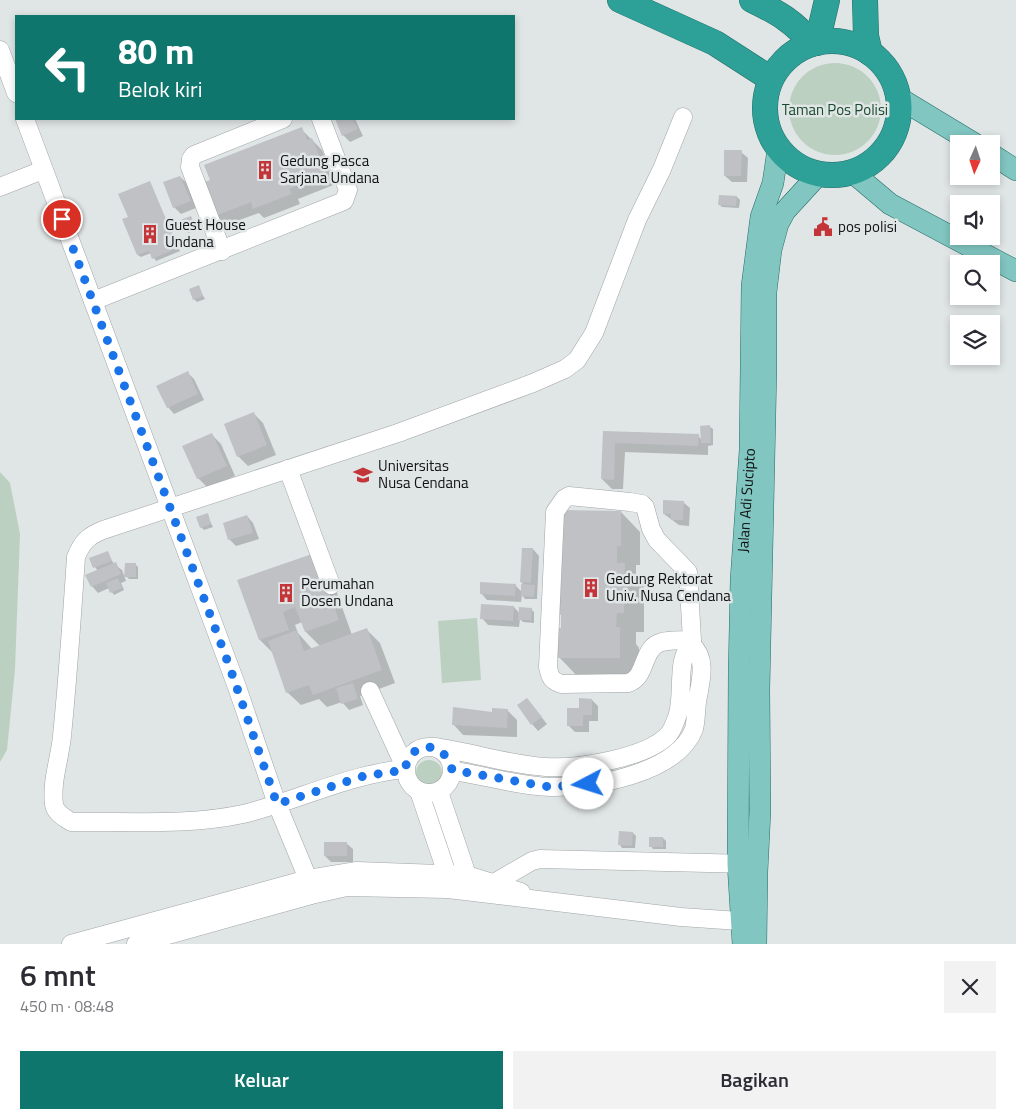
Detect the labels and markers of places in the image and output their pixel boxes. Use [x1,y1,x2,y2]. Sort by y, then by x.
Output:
place label: Gedung Pasca Sarjana Undana [280,149,380,189]
building icon: Gedung Pasca Sarjana Undana [254,159,276,181]
pin [41,198,83,240]
place label: Guest House Undana [165,213,246,253]
place label: pos polisi [838,215,897,238]
public building icon: pos polisi [812,216,834,238]
building icon: Guest House Undana [139,223,161,245]
place label: Universitas Nusa Cendana [378,454,469,494]
school or university icon: Universitas Nusa Cendana [352,464,374,486]
place label: Gedung Rektorat Univ. Nusa Cendana [606,567,731,607]
place label: Perumahan Dosen Undana [301,572,394,612]
building icon: Gedung Rektorat Univ. Nusa Cendana [580,577,602,599]
building icon: Perumahan Dosen Undana [275,582,297,604]

